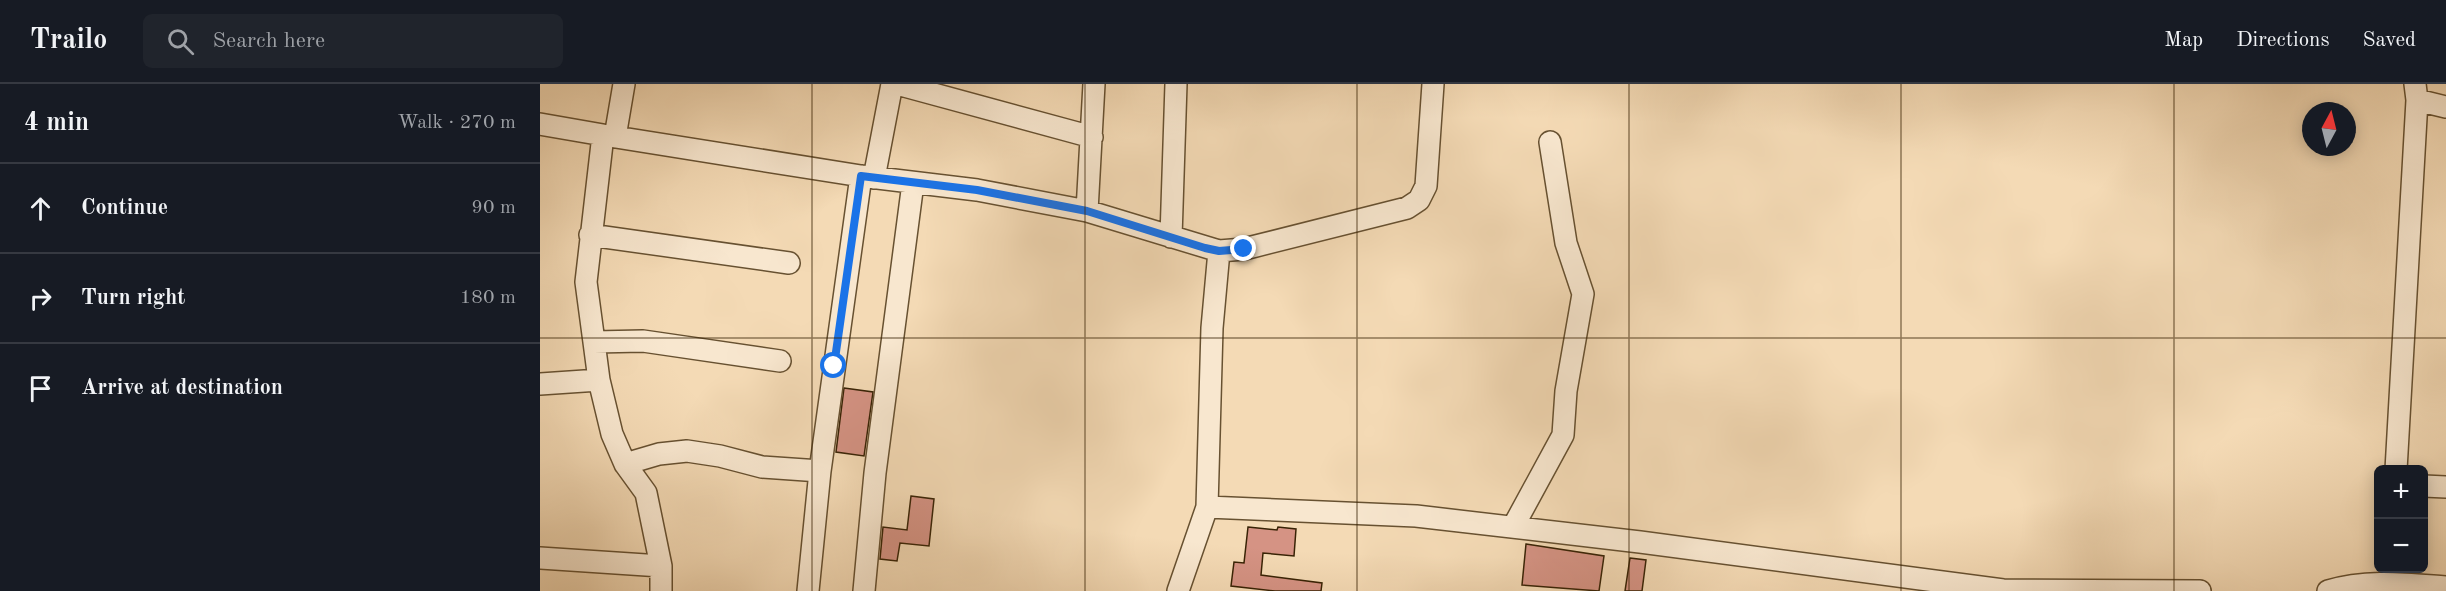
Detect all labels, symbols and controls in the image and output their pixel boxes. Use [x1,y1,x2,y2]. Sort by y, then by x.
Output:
search box [143,14,563,68]
icon: search [164,25,197,58]
text: Trailo [30,27,107,55]
text: Search here [212,30,325,52]
text: Map [2164,30,2203,51]
text: Directions [2236,30,2330,51]
text: Saved [2363,30,2416,51]
north arrow [2302,102,2356,156]
text: 4 min [24,110,89,136]
text: Walk · 270 m [397,113,516,133]
icon: ahead [24,192,57,225]
text: Continue [81,197,168,219]
text: 90 m [471,198,516,218]
route end [1230,235,1256,261]
icon: right [24,282,57,315]
text: Turn right [81,287,185,309]
text: 180 m [460,288,516,308]
route start [820,352,846,378]
icon: arrive [24,372,57,405]
text: Arrive at destination [81,377,283,399]
map controls [2374,465,2428,573]
button: + [2374,465,2428,519]
button: − [2374,519,2428,573]

